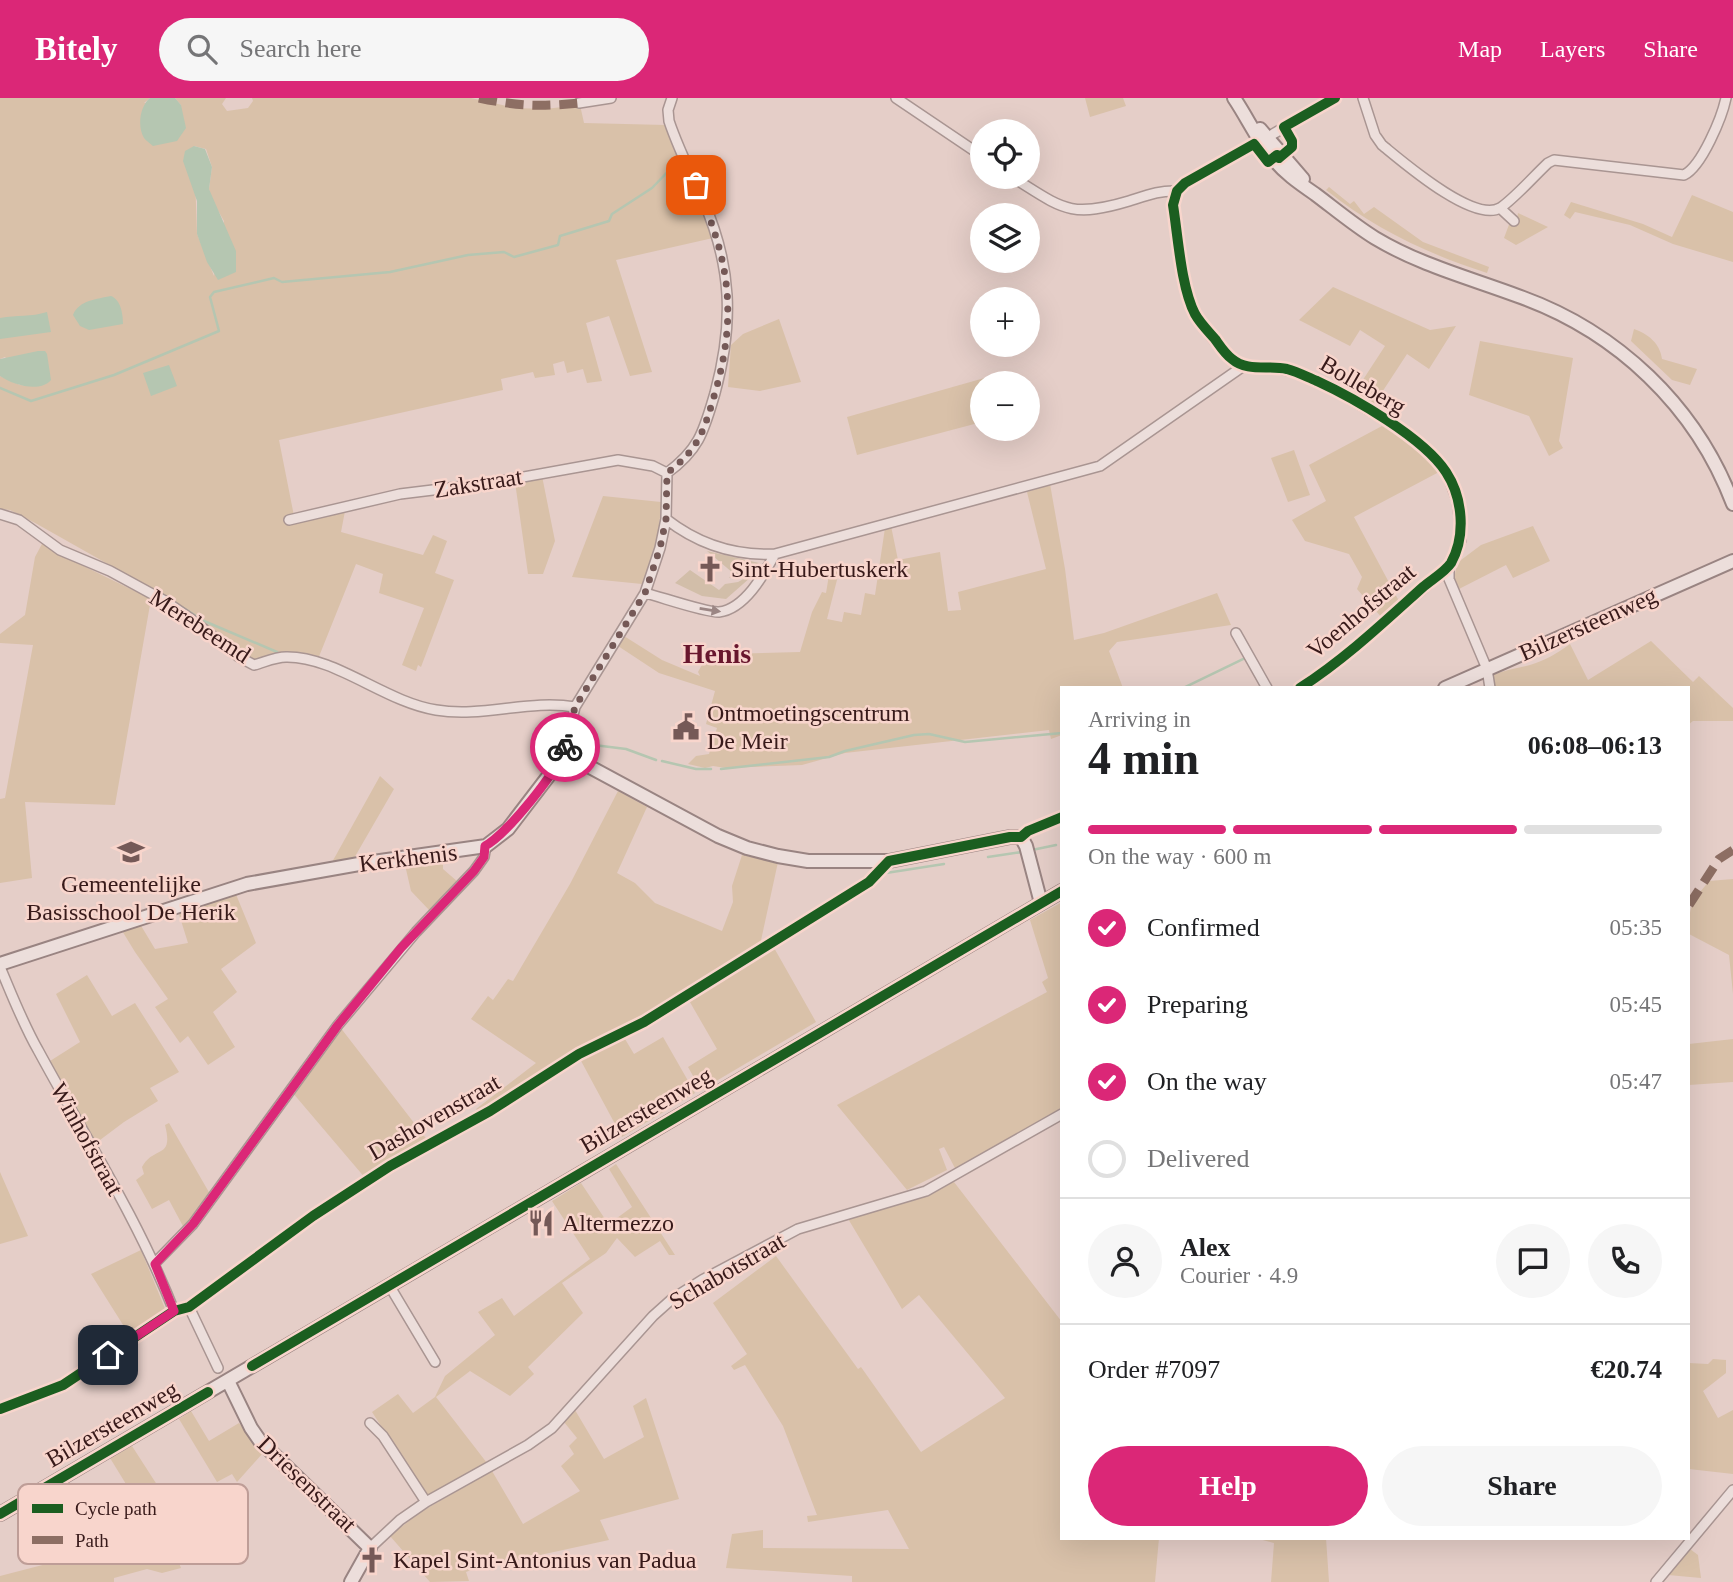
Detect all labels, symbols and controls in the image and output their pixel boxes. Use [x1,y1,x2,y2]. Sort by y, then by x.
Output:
search box [159,18,649,81]
icon: search [183,30,221,68]
text: Bitely [35,31,117,67]
text: Search here [239,34,361,63]
text: Map [1458,36,1502,62]
text: Layers [1540,36,1605,62]
text: Share [1643,36,1698,62]
map controls [970,119,1040,441]
button: locate [970,119,1040,189]
pin [666,155,726,215]
icon: bag [677,166,715,204]
button: layers [970,203,1040,273]
button: + [970,287,1040,357]
street label: Bolleberg [1316,350,1410,420]
button: − [970,371,1040,441]
street label: Zakstraat [432,463,524,503]
church icon: Sint-Hubertuskerk [695,554,725,584]
place label: Sint-Hubertuskerk [731,556,908,582]
street label: Voenhofstraat [1302,558,1420,664]
street label: Bilzersteenweg [1515,582,1661,666]
street label: Merebeemd [145,584,255,668]
one-way arrow [699,604,721,615]
district label: Henis [683,638,751,669]
place label: Ontmoetingscentrum De Meir [707,700,910,754]
text: Arriving in [1088,707,1191,732]
courier [530,712,600,782]
public building icon: Ontmoetingscentrum De Meir [671,712,701,742]
icon: bike [546,728,584,766]
text: 06:08–06:13 [1528,731,1662,760]
text: 4 min [1088,733,1199,784]
school or university icon: Gemeentelijke Basisschool De Herik [116,837,146,867]
street label: Kerkhenis [357,839,459,877]
text: On the way · 600 m [1088,844,1271,869]
place label: Gemeentelijke Basisschool De Herik [26,871,236,925]
icon: check [1088,909,1126,947]
text: Confirmed [1147,913,1260,942]
text: 05:35 [1610,915,1662,940]
icon: check [1088,986,1126,1024]
text: Preparing [1147,990,1248,1019]
text: 05:45 [1610,992,1662,1017]
street label: Bilzersteenweg [575,1062,717,1158]
icon: check [1088,1063,1126,1101]
text: On the way [1147,1067,1267,1096]
street label: Dashovenstraat [363,1069,505,1165]
text: 05:47 [1610,1069,1662,1094]
street label: Winhofstraat [45,1078,129,1200]
text: Delivered [1147,1144,1250,1173]
restaurant icon: Altermezzo [526,1208,556,1238]
place label: Altermezzo [562,1210,674,1236]
button: person [1088,1224,1162,1298]
button: chat [1496,1224,1570,1298]
button: phone [1588,1224,1662,1298]
street label: Schabotstraat [665,1227,790,1315]
text: Alex [1180,1233,1231,1262]
text: Courier · 4.9 [1180,1263,1298,1288]
pin [78,1325,138,1385]
icon: home [89,1336,127,1374]
text: Order #7097 [1088,1355,1220,1384]
text: €20.74 [1591,1355,1662,1384]
street label: Bilzersteenweg [41,1376,183,1472]
street label: Driesenstraat [252,1431,362,1538]
button: Help [1088,1446,1368,1526]
button: Share [1382,1446,1662,1526]
legend [18,1484,248,1564]
text: Cycle path [75,1498,157,1519]
text: Path [75,1530,109,1551]
church icon: Kapel Sint-Antonius van Padua [357,1545,387,1575]
place label: Kapel Sint-Antonius van Padua [393,1547,697,1573]

